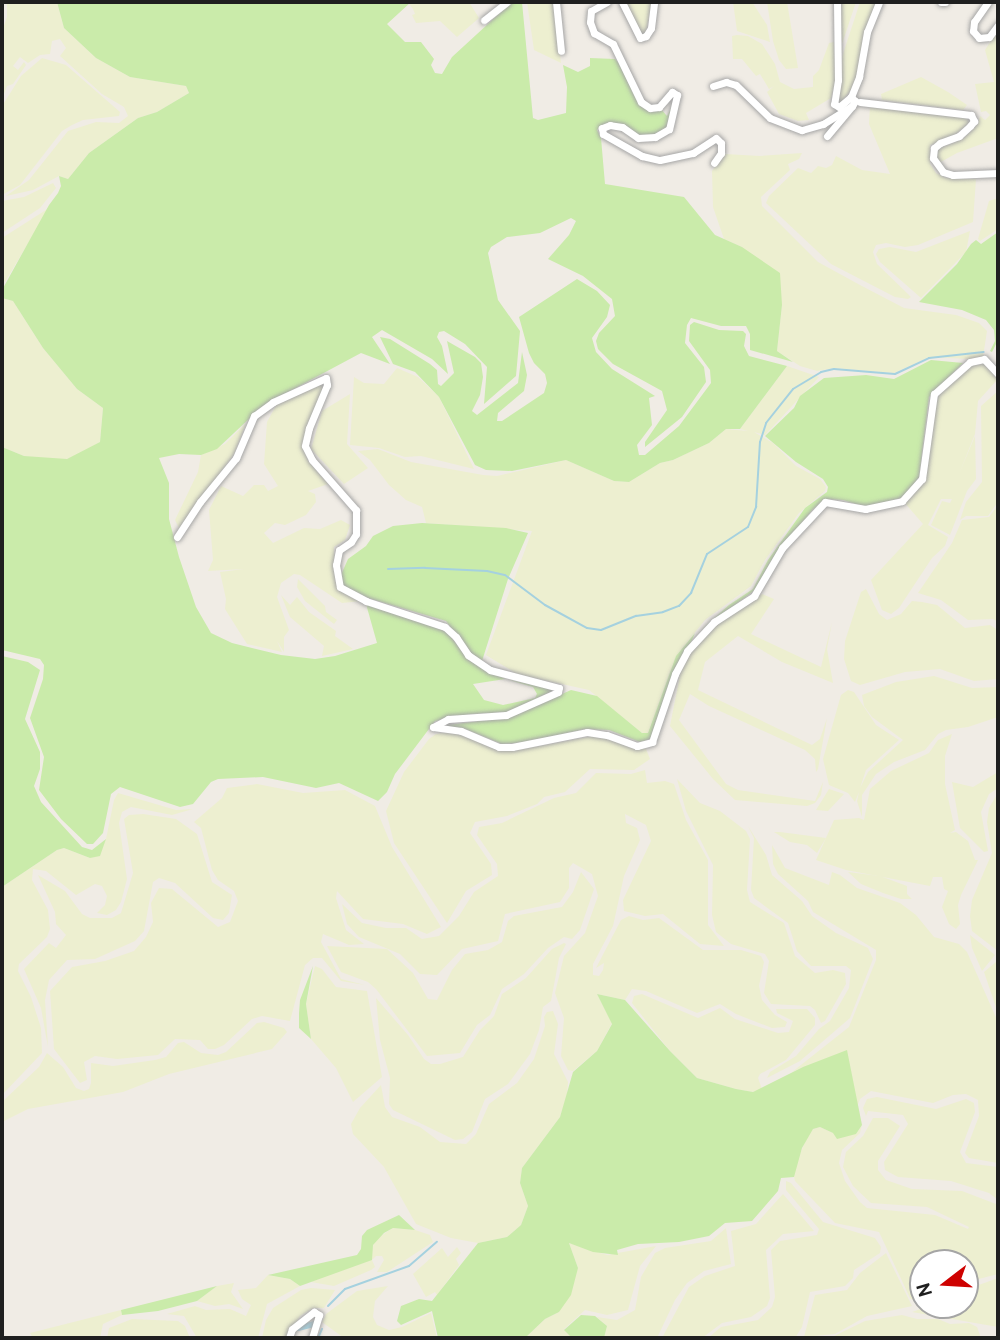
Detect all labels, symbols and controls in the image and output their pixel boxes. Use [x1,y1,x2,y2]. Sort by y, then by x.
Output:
north arrow [909,1249,979,1319]
text: N [912,1280,939,1300]

